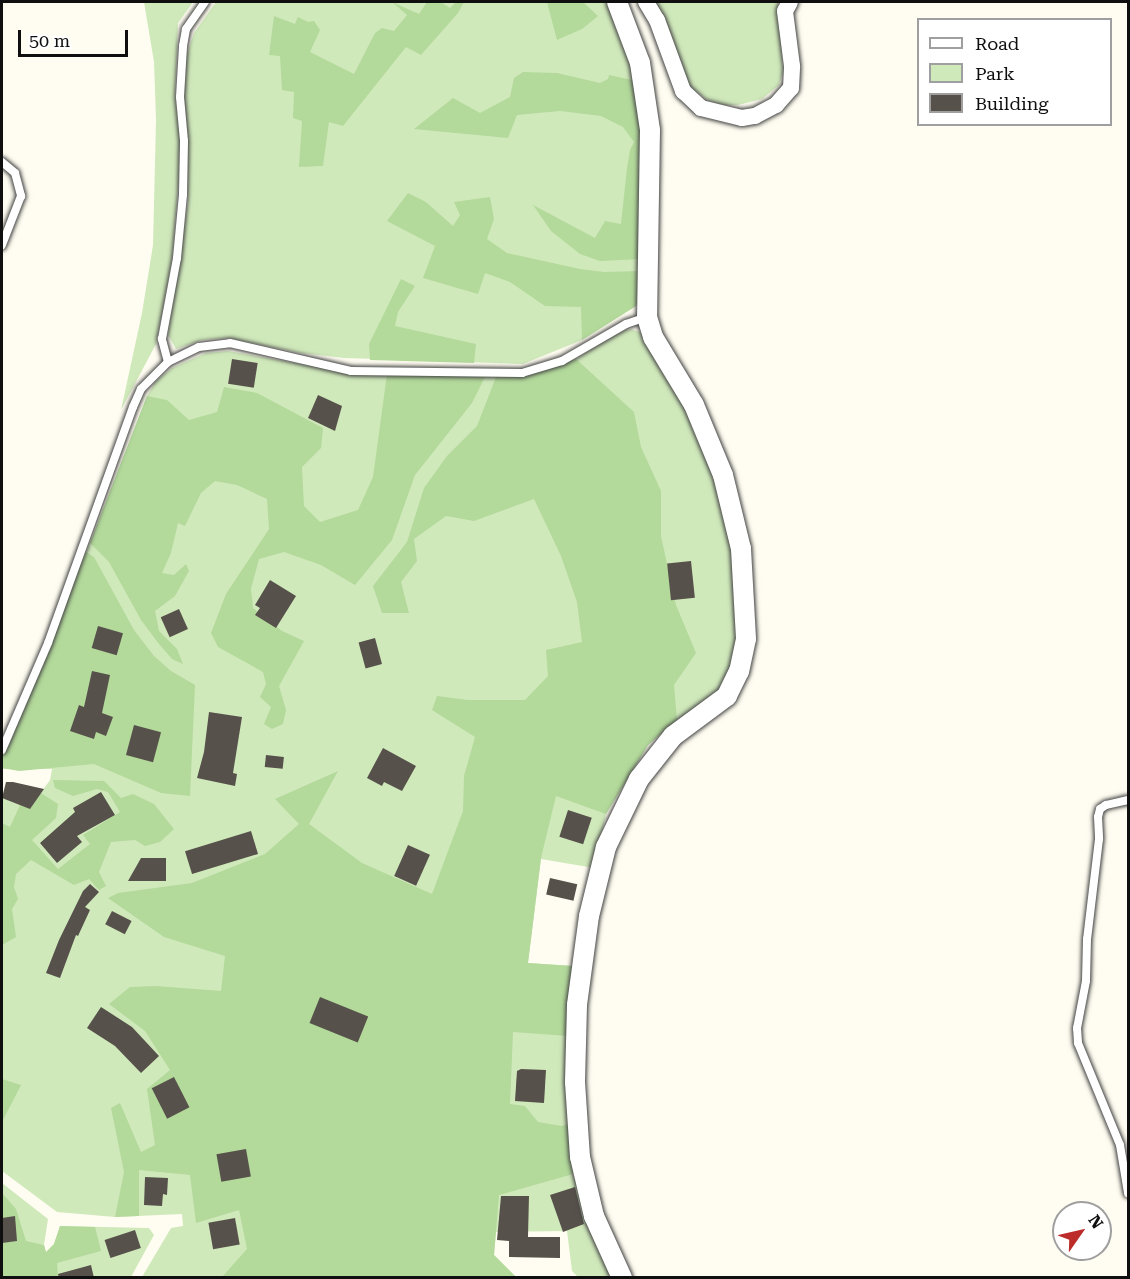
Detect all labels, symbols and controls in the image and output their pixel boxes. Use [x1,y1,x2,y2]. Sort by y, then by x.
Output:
scale bar [21,18,130,56]
legend [917,18,1112,126]
text: 50 m [29,30,70,51]
text: Road [975,33,1019,54]
text: Park [975,63,1015,84]
text: Building [975,93,1049,114]
north arrow [1052,1201,1112,1261]
text: N [1084,1211,1107,1232]

